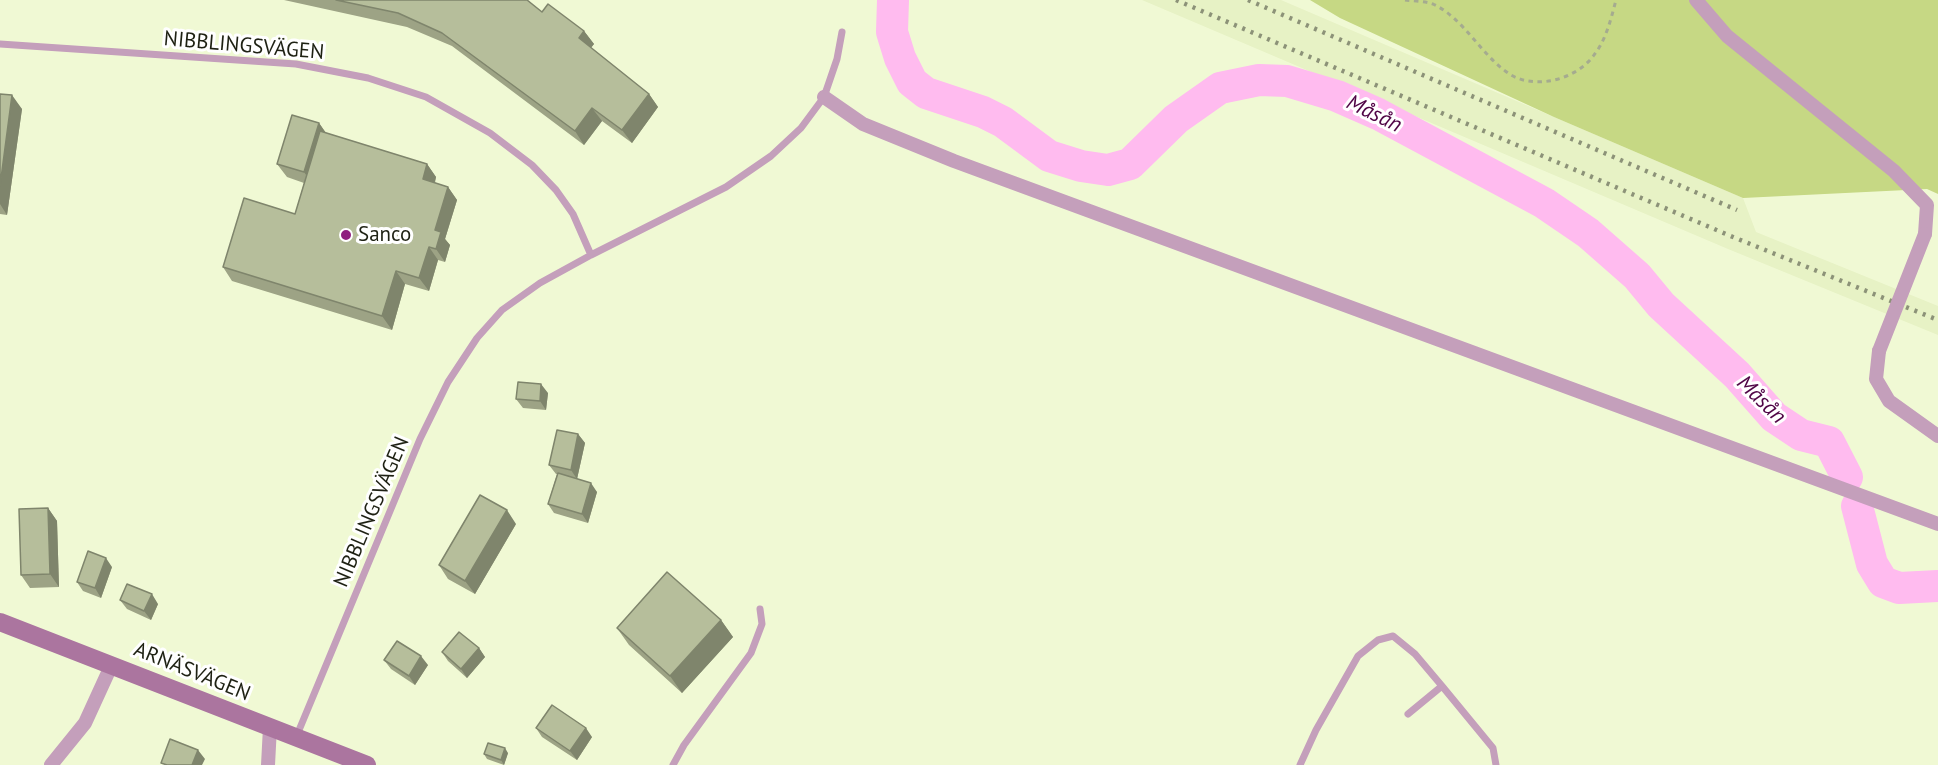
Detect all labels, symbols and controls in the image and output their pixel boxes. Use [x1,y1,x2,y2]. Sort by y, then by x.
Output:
street label: NIBBLINGSVÄGEN [163,26,325,66]
water label: Måsån [1342,89,1406,139]
place label: Sanco [358,222,411,248]
marker: Sanco [339,228,353,242]
water label: Måsån [1731,370,1791,430]
street label: NIBBLINGSVÄGEN [329,433,415,591]
street label: ARNÄSVÄGEN [130,637,254,707]

